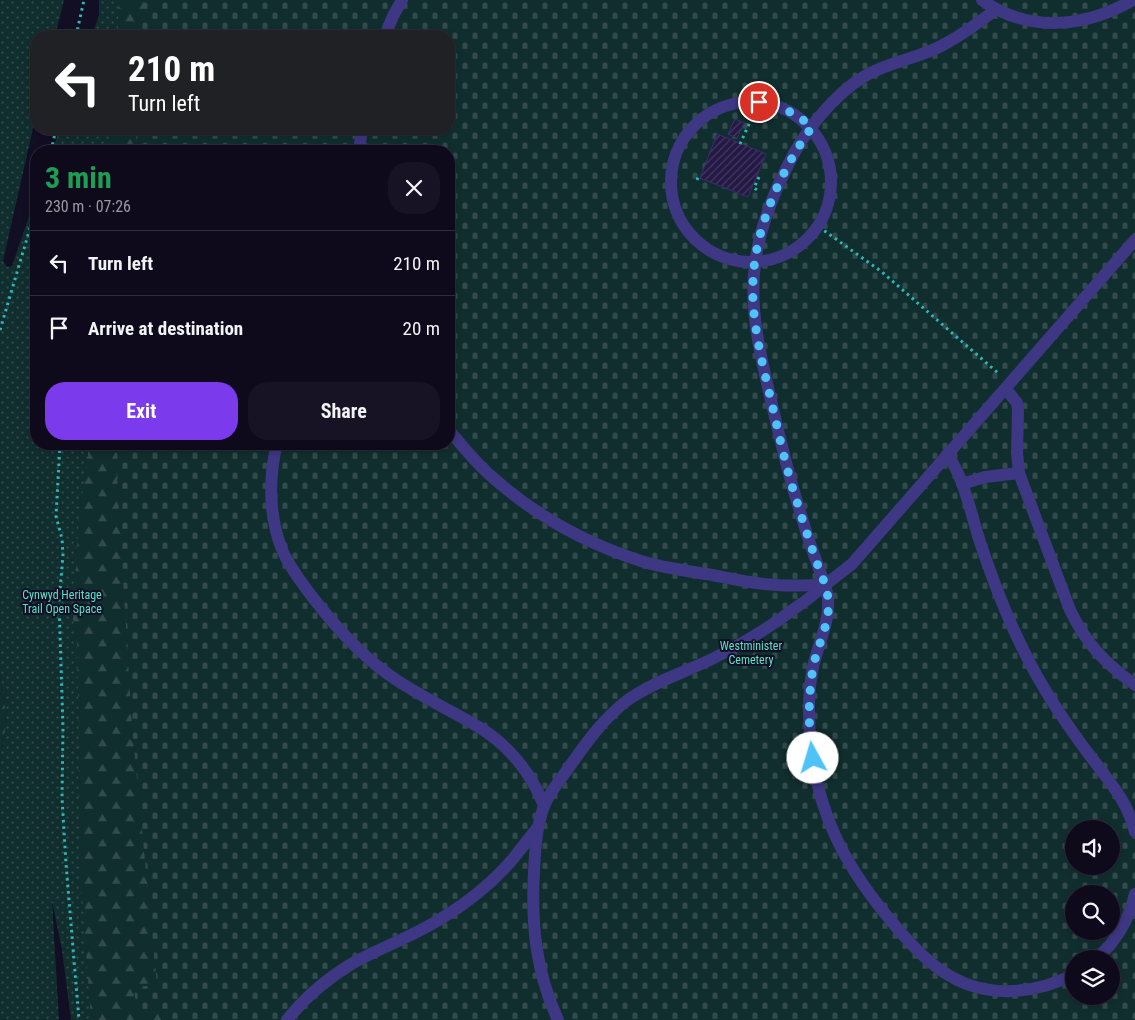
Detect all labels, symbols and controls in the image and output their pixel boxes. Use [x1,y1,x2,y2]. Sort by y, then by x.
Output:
text: 210 m [128,49,215,90]
icon: left [45,50,110,115]
pin [738,81,780,123]
icon: arrive [745,88,773,116]
text: Turn left [128,91,200,116]
text: 3 min [45,160,112,195]
button: close [388,162,440,214]
text: 230 m · 07:26 [45,197,131,216]
icon: left [45,249,73,277]
text: Turn left [88,252,153,275]
text: 210 m [393,252,440,275]
icon: arrive [45,314,73,342]
text: Arrive at destination [88,317,243,340]
text: 20 m [403,317,440,340]
button: Exit [45,382,238,440]
button: Share [248,382,440,440]
park label: Cynwyd Heritage Trail Open Space [22,588,102,616]
park label: Westminister Cemetery [720,639,782,667]
position arrow [786,731,838,783]
map controls [1065,820,1120,1005]
button: sound [1065,820,1120,875]
button: search [1065,885,1120,940]
button: layers [1065,950,1120,1005]

